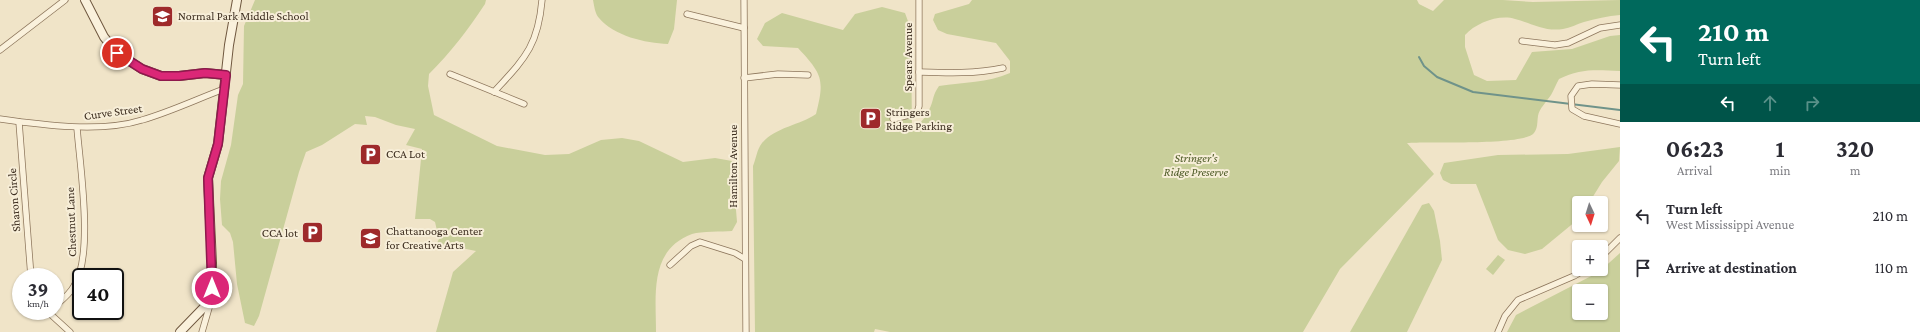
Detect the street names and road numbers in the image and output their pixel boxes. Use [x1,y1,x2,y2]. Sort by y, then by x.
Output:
street label: Spears Avenue [901,22,915,92]
street label: Curve Street [83,101,144,123]
street label: Hamilton Avenue [726,124,740,208]
street label: Sharon Circle [5,168,23,232]
street label: Chestnut Lane [63,187,79,257]

